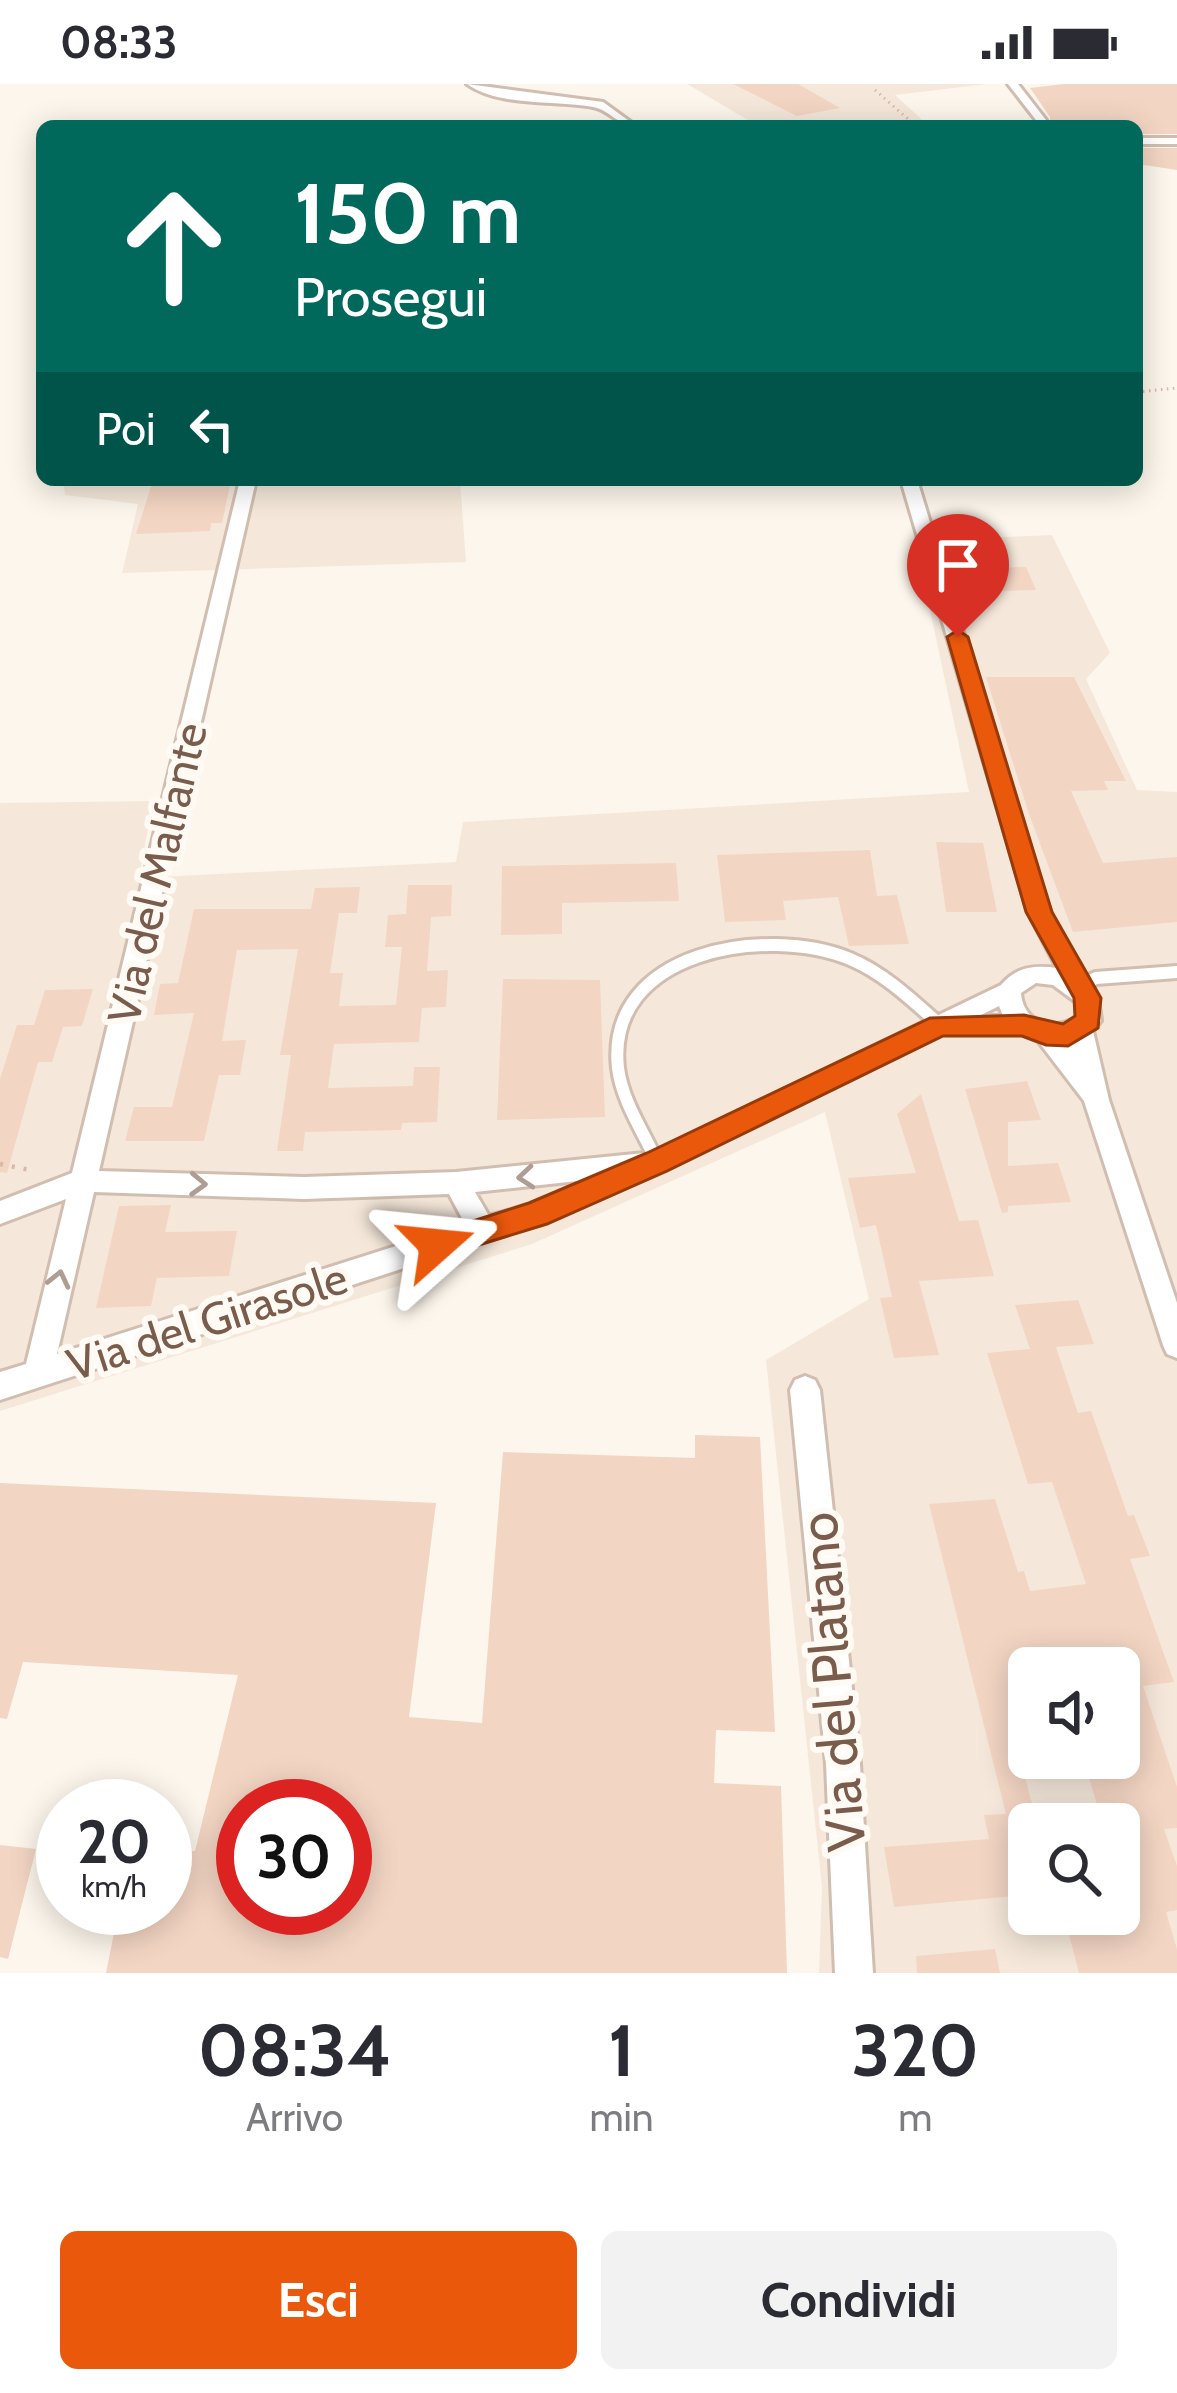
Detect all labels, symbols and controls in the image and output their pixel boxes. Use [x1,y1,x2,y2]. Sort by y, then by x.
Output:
text: 08:33 [60,15,177,69]
text: 150 m [294,162,521,264]
icon: ahead [96,168,252,324]
text: Prosegui [294,264,487,330]
icon: left [179,396,245,462]
text: Poi [96,402,155,456]
pin [907,514,1009,637]
icon: arrive [925,532,991,598]
street label: Via del Malfante [96,717,218,1029]
one-way arrow [516,1164,535,1190]
one-way arrow [189,1171,208,1197]
position arrow [374,1182,500,1308]
street label: Via del Girasole [60,1250,354,1392]
one-way arrow [46,1269,71,1289]
street label: Via del Platano [784,1510,880,1854]
map controls [1008,1647,1140,1935]
button: sound [1008,1647,1140,1779]
speed limit sign: 30 [216,1779,372,1935]
button: search [1008,1803,1140,1935]
text: 20 [77,1805,151,1878]
text: km/h [81,1868,147,1905]
text: 08:34 [198,2007,392,2094]
text: 1 [608,2007,635,2094]
text: 320 [851,2007,979,2094]
text: Arrivo [246,2093,343,2141]
text: min [589,2093,654,2141]
text: m [898,2093,932,2141]
button: Esci [60,2231,577,2369]
button: Condividi [601,2231,1117,2369]

